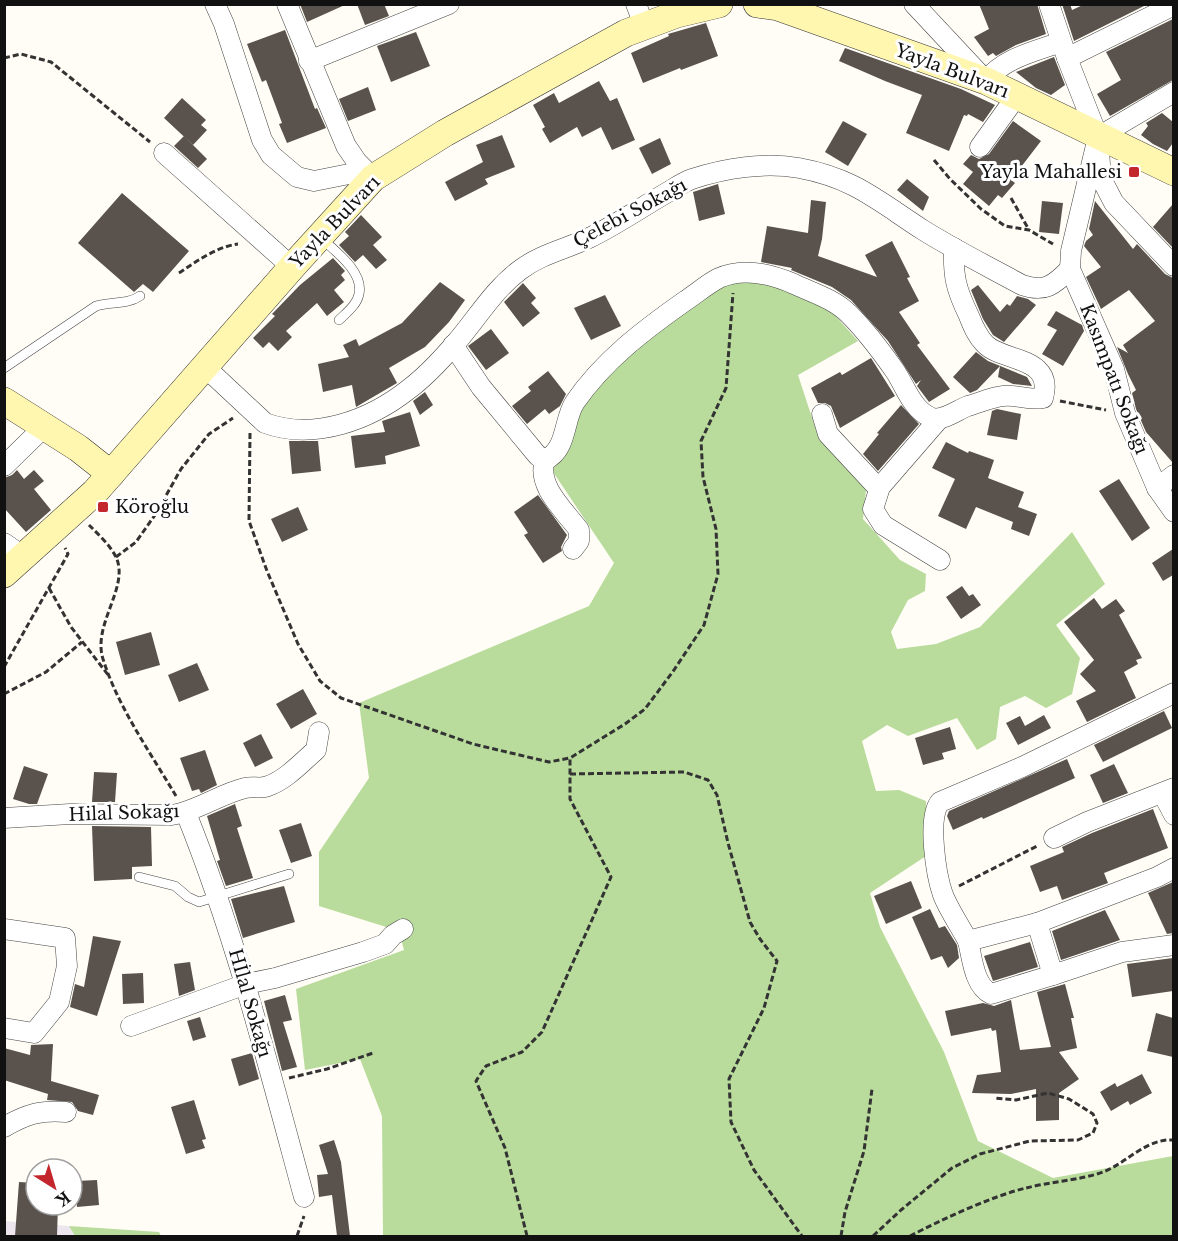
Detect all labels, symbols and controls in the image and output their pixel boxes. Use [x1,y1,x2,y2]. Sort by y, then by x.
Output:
street label: Yayla Bulvarı [891,39,1012,103]
place label: Yayla Mahallesi [980,161,1122,183]
marker: Yayla Mahallesi [1127,165,1141,179]
street label: Yayla Bulvarı [285,171,385,274]
street label: Çelebi Sokağı [569,174,691,252]
street label: Kasımpatı Sokağı [1075,301,1153,457]
place label: Köroğlu [115,496,189,518]
marker: Köroğlu [96,500,110,514]
street label: Hilal Sokağı [68,800,180,826]
street label: Hİlal Sokağı [224,946,277,1060]
north arrow [24,1157,84,1217]
text: K [51,1187,74,1211]

